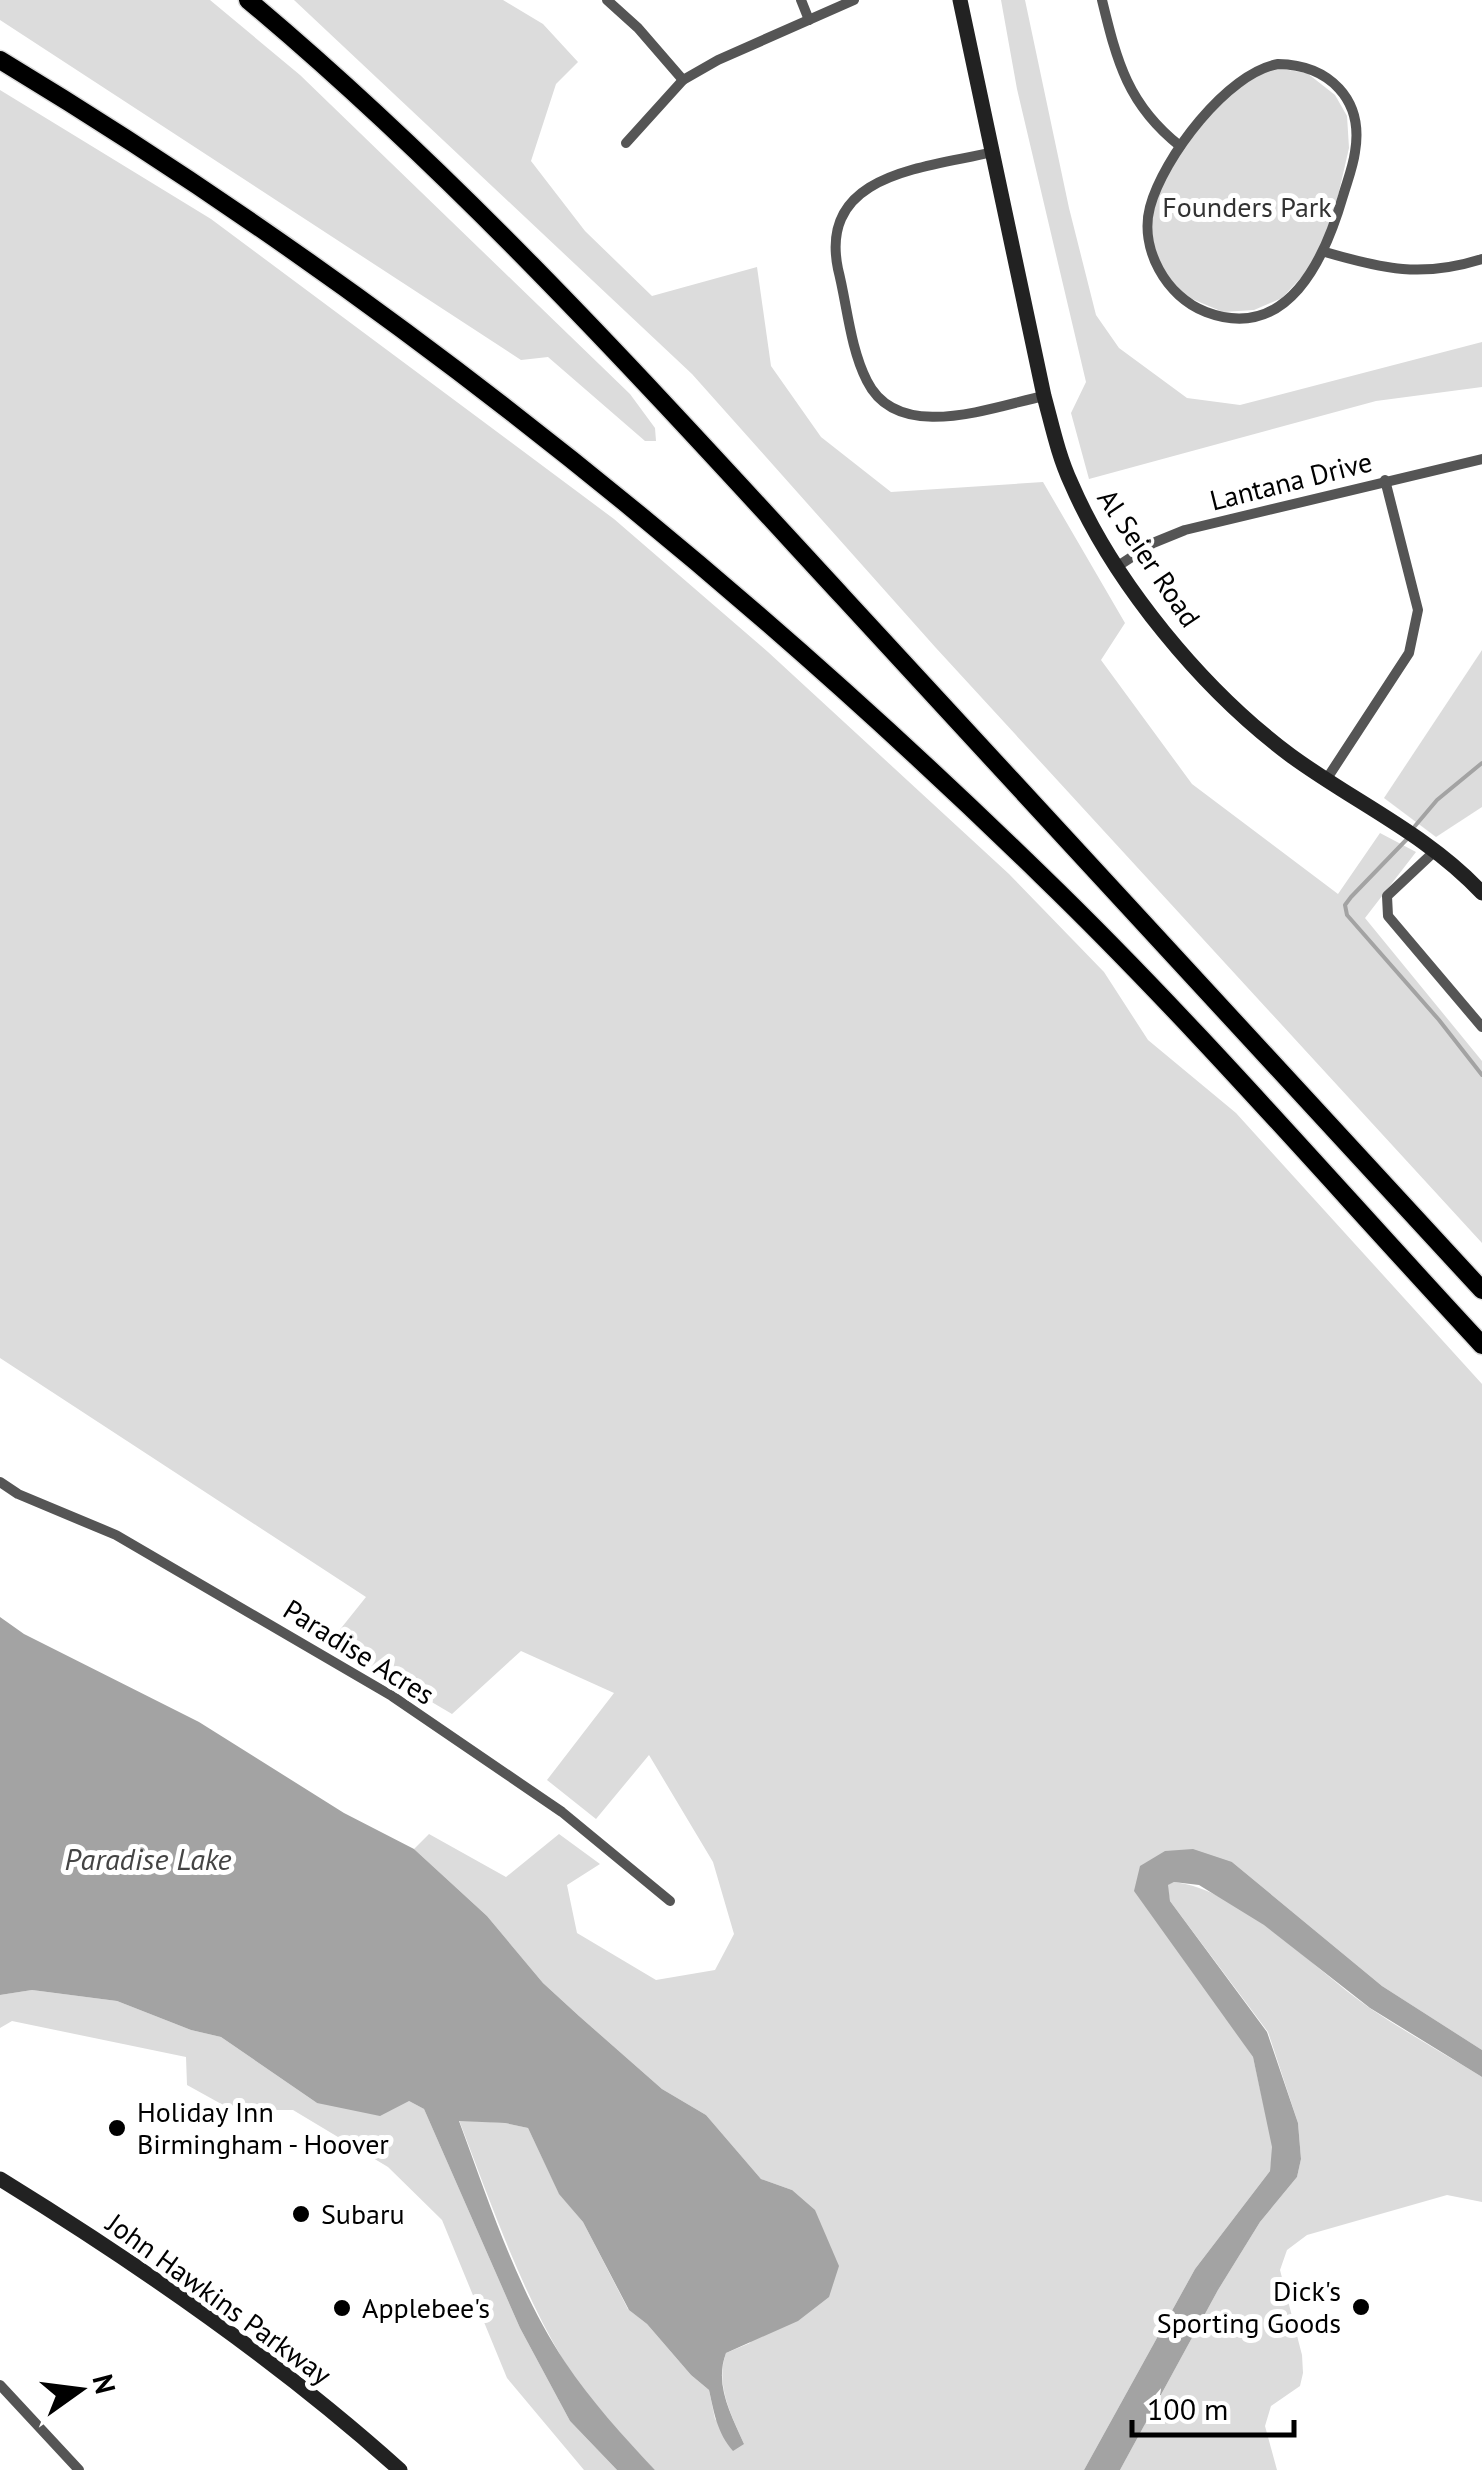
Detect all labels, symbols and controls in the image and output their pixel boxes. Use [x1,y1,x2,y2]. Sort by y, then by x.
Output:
park label: Founders Park [1162,188,1332,225]
street label: Lantana Drive [1206,442,1376,519]
street label: Al Seier Road [1090,481,1209,634]
street label: Paradise Acres [277,1590,442,1713]
water label: Paradise Lake [65,1839,232,1878]
place label: Holiday Inn Birmingham - Hoover [137,2093,389,2162]
marker: Holiday Inn Birmingham - Hoover [106,2117,128,2139]
place label: Subaru [321,2195,405,2232]
marker: Subaru [290,2203,312,2225]
street label: John Hawkins Parkway [99,2204,339,2393]
place label: Dick's Sporting Goods [1157,2272,1341,2341]
place label: Applebee's [362,2289,490,2326]
marker: Dick's Sporting Goods [1350,2296,1372,2318]
marker: Applebee's [331,2297,353,2319]
north arrow [30,2340,130,2440]
text: N [85,2370,125,2397]
scale bar [1132,2375,1294,2437]
text: 100 m [1147,2389,1228,2428]

